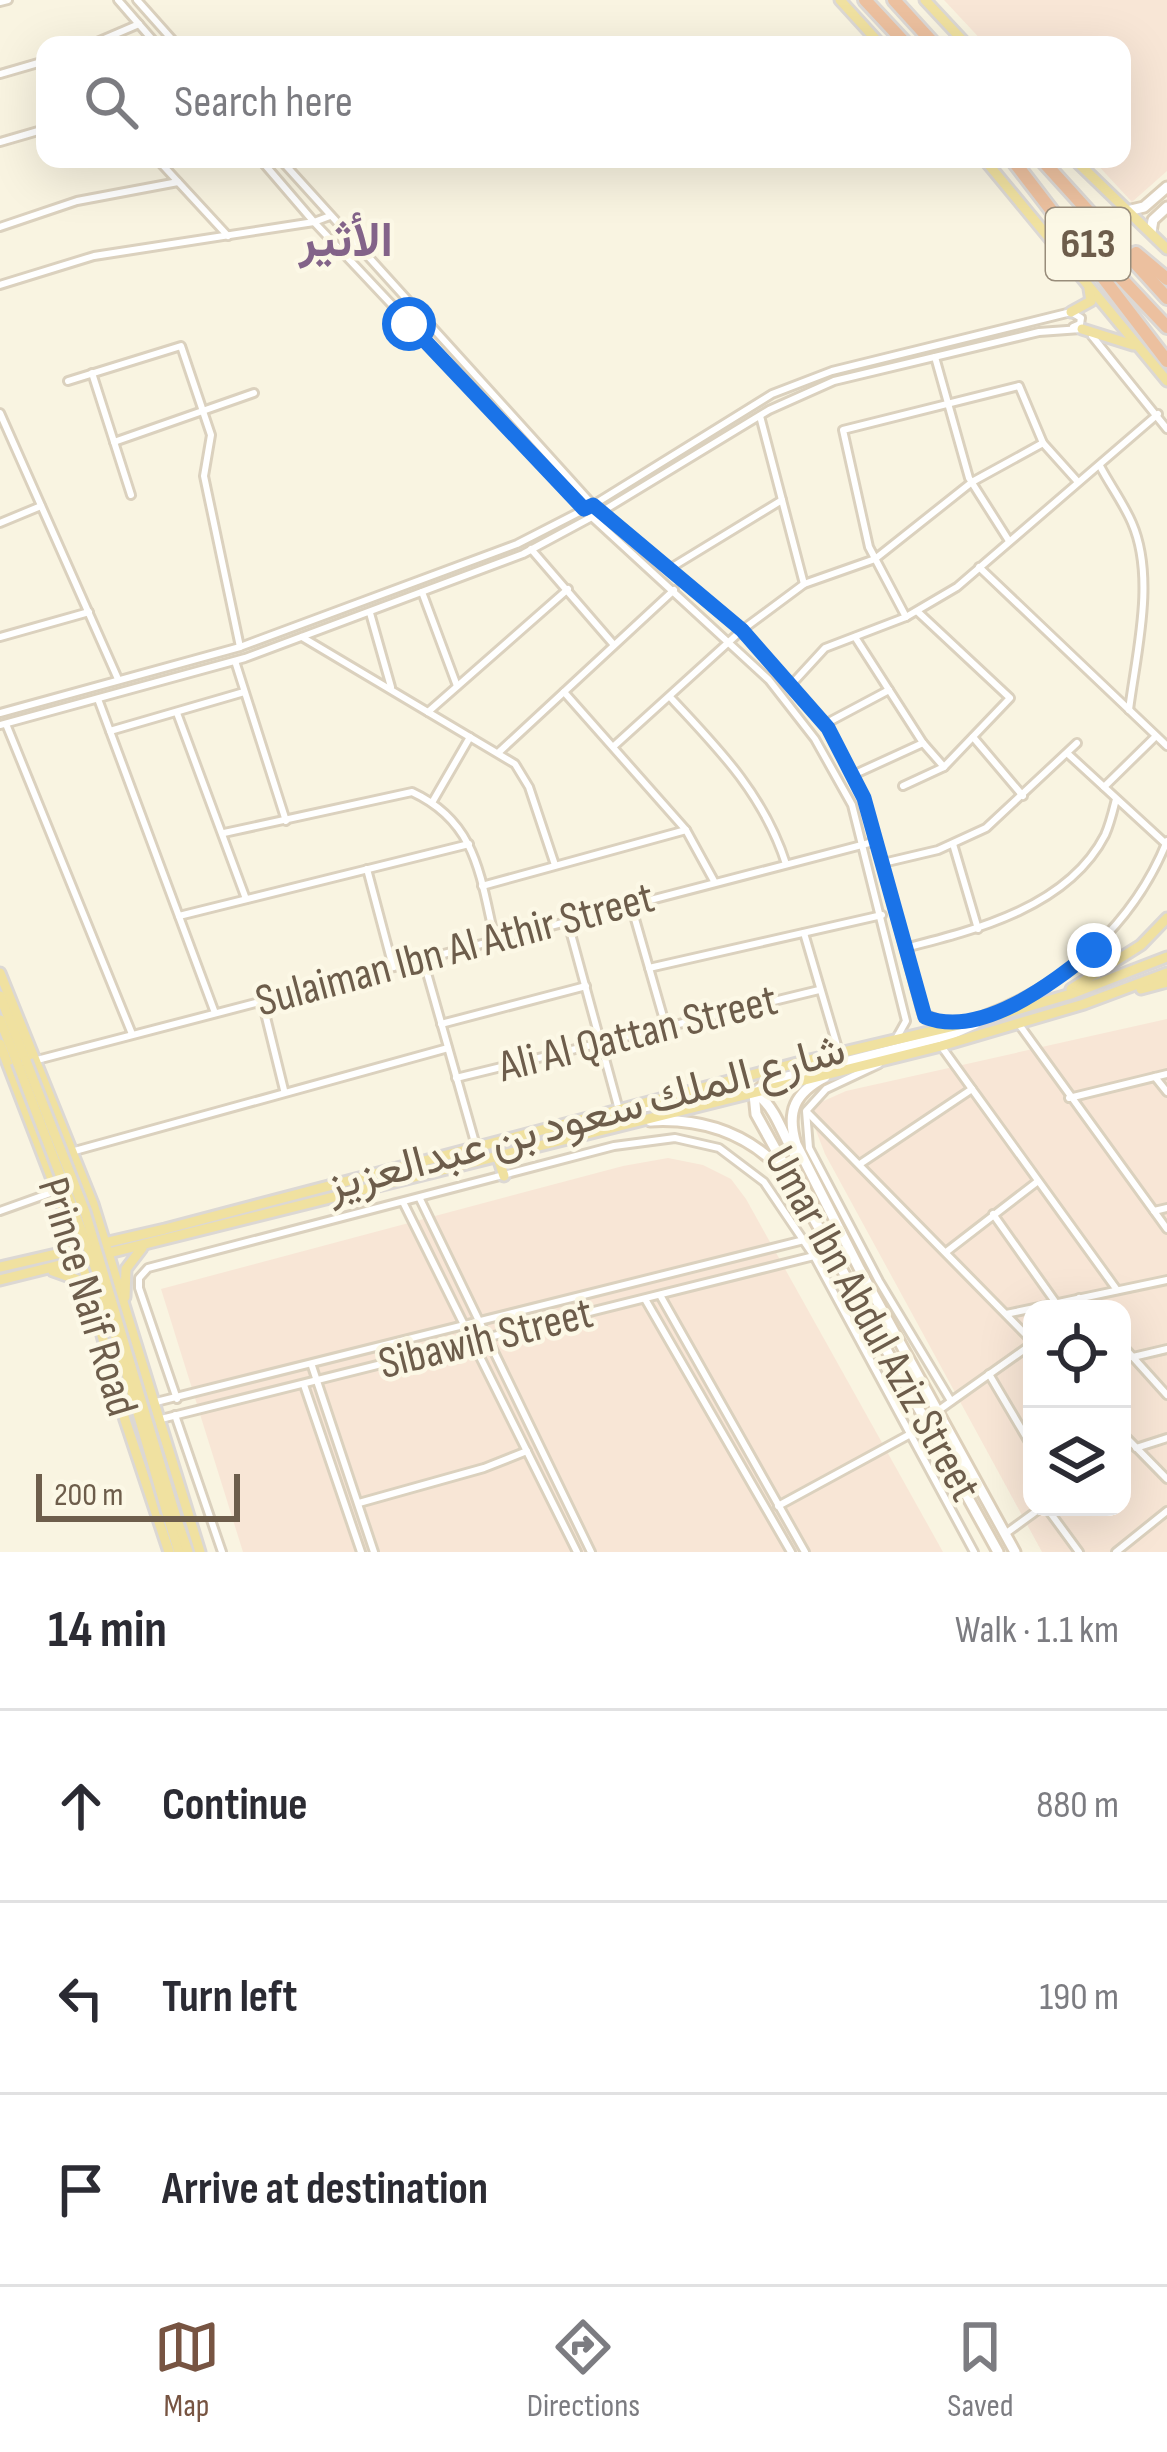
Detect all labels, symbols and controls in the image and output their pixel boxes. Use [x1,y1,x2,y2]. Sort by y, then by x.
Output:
search box [36,36,1131,168]
icon: search [78,69,144,135]
text: Search here [174,75,353,130]
road number: 613 [1046,208,1130,280]
district label: الأثير [297,212,393,270]
route start [382,297,436,351]
street label: Sulaiman Ibn Al Athir Street [250,870,660,1030]
route end [1067,923,1121,977]
street label: Ali Al Qattan Street [492,973,783,1095]
street label: شارع الملك سعود بن عبدالعزيز [320,1022,852,1215]
street label: Umar Ibn Abdul Aziz Street [752,1137,992,1511]
street label: Prince Naif Road [25,1171,149,1423]
street label: Sibawih Street [373,1286,599,1392]
map controls [1023,1300,1131,1516]
button: locate [1023,1300,1131,1408]
button: layers [1023,1408,1131,1516]
scale bar [36,1468,240,1521]
text: 200 m [54,1475,123,1515]
text: 14 min [48,1600,167,1661]
text: Walk · 1.1 km [955,1607,1119,1654]
icon: ahead [48,1773,114,1839]
text: Continue [162,1778,308,1833]
text: 880 m [1036,1782,1119,1829]
icon: left [48,1965,114,2031]
text: Turn left [162,1970,297,2025]
text: 190 m [1039,1974,1119,2021]
icon: arrive [48,2157,114,2223]
text: Arrive at destination [162,2162,488,2217]
tab: Map [154,2314,220,2426]
tab: Directions [527,2314,640,2426]
tab: Saved [947,2314,1013,2426]

